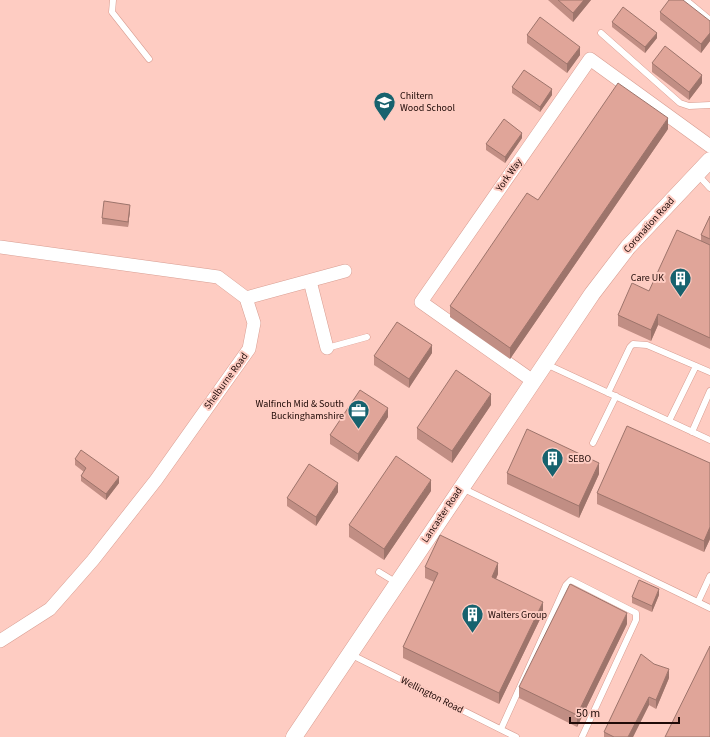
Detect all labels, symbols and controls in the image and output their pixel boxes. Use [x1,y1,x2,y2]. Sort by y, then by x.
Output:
school or university icon: Chiltern Wood School [371,89,397,122]
place label: Chiltern Wood School [400,89,455,115]
street label: York Way [492,155,526,195]
street label: Coronation Road [620,194,678,256]
building icon: Care UK [667,265,693,298]
place label: Care UK [631,271,664,285]
street label: Shelburne Road [201,350,251,412]
place label: Walfinch Mid & South Buckinghamshire [255,397,344,423]
office icon: Walfinch Mid & South Buckinghamshire [346,397,372,430]
building icon: SEBO [540,446,566,479]
place label: SEBO [568,452,591,466]
street label: Lancaster Road [418,485,466,545]
building icon: Walters Group [460,602,486,635]
place label: Walters Group [488,608,548,622]
street label: Wellington Road [398,673,466,717]
scale bar [570,699,679,725]
text: 50 m [576,705,600,722]

